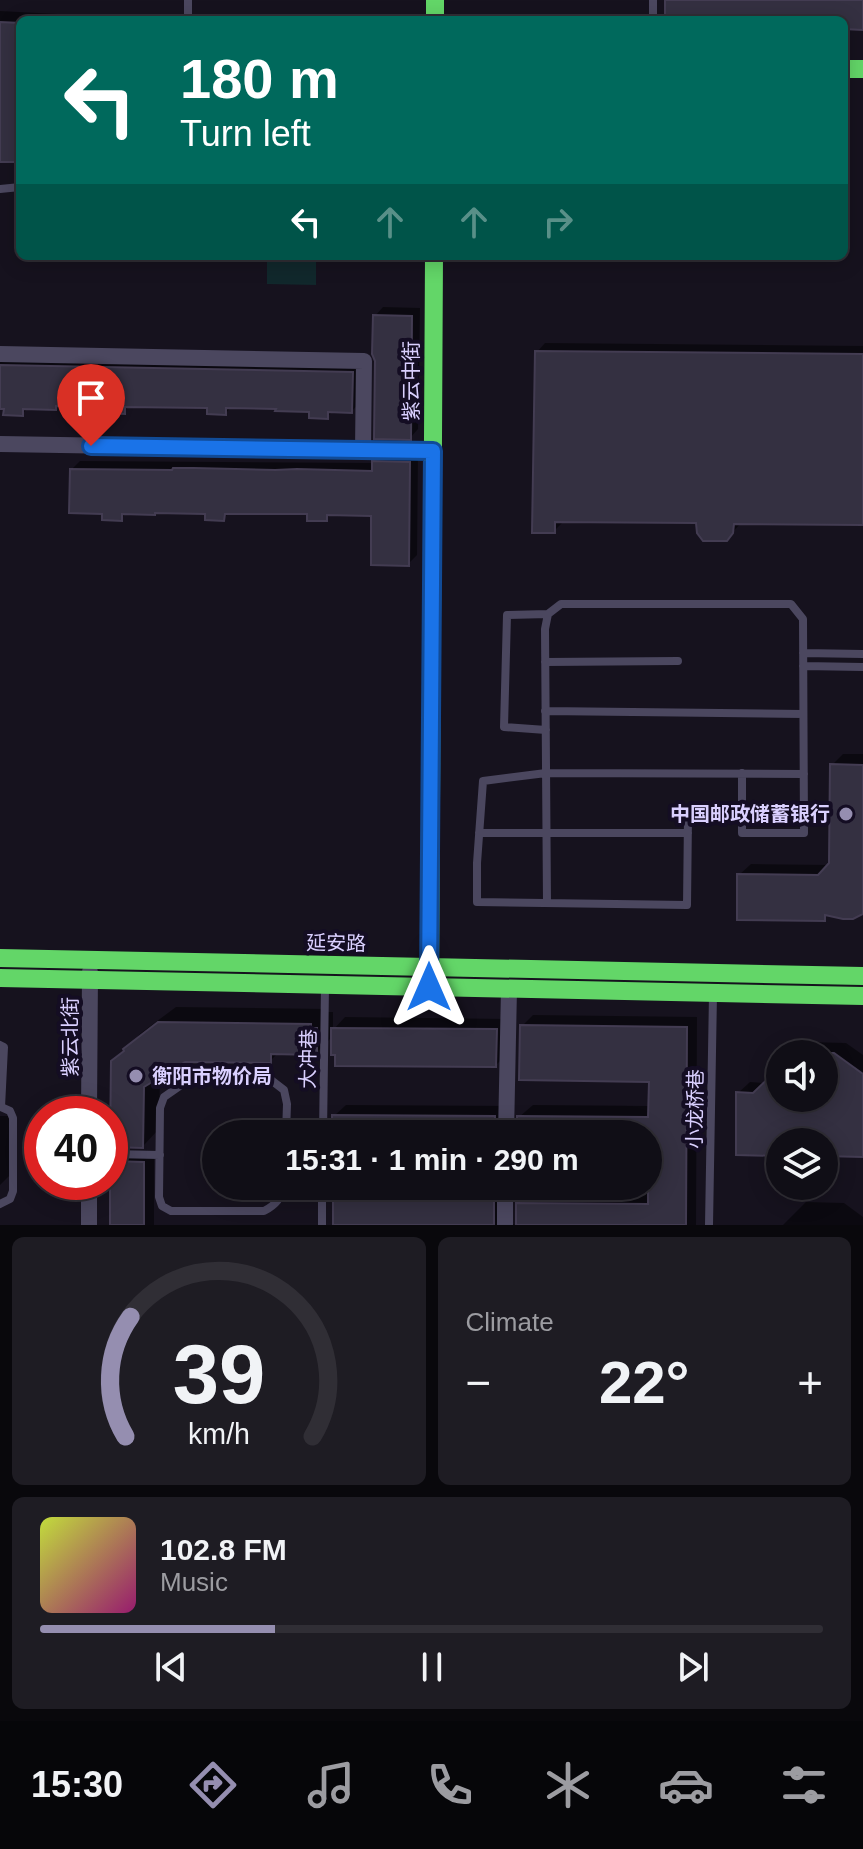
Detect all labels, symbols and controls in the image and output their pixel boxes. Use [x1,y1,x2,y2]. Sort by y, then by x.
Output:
text: 180 m [180,47,339,110]
icon: left [48,48,152,152]
text: Turn left [180,113,311,154]
icon: left [284,200,328,244]
icon: ahead [368,200,412,244]
icon: ahead [452,200,496,244]
icon: right [536,200,580,244]
street label: 紫云中街 [400,341,422,421]
pin [57,364,125,446]
icon: arrive [69,376,113,420]
place label: 中国邮政储蓄银行 [670,803,830,825]
marker: 中国邮政储蓄银行 [837,805,855,823]
street label: 延安路 [306,931,366,955]
position arrow [387,945,471,1029]
street label: 紫云北街 [59,997,81,1077]
street label: 大冲巷 [296,1029,320,1089]
map controls [766,1040,838,1200]
button: sound [766,1040,838,1112]
place label: 衡阳市物价局 [152,1065,272,1087]
marker: 衡阳市物价局 [127,1067,145,1085]
street label: 小龙桥巷 [683,1069,707,1149]
speed limit sign: 40 [24,1096,128,1200]
button: layers [766,1128,838,1200]
text: 15:31 · 1 min · 290 m [285,1143,579,1176]
text: Climate [466,1307,554,1337]
text: 39 [172,1328,265,1421]
text: 22° [599,1349,690,1416]
text: − [466,1358,491,1407]
text: + [797,1358,823,1407]
text: km/h [188,1418,250,1450]
text: 102.8 FM [160,1533,287,1566]
text: Music [160,1567,228,1597]
icon: previous [149,1645,193,1689]
icon: pause [410,1645,454,1689]
icon: next [671,1645,715,1689]
icon: directions [185,1757,241,1813]
icon: music [303,1757,359,1813]
icon: phone [422,1757,478,1813]
icon: climate [540,1757,596,1813]
icon: car [658,1757,714,1813]
icon: filters [776,1757,832,1813]
text: 15:30 [31,1764,123,1805]

